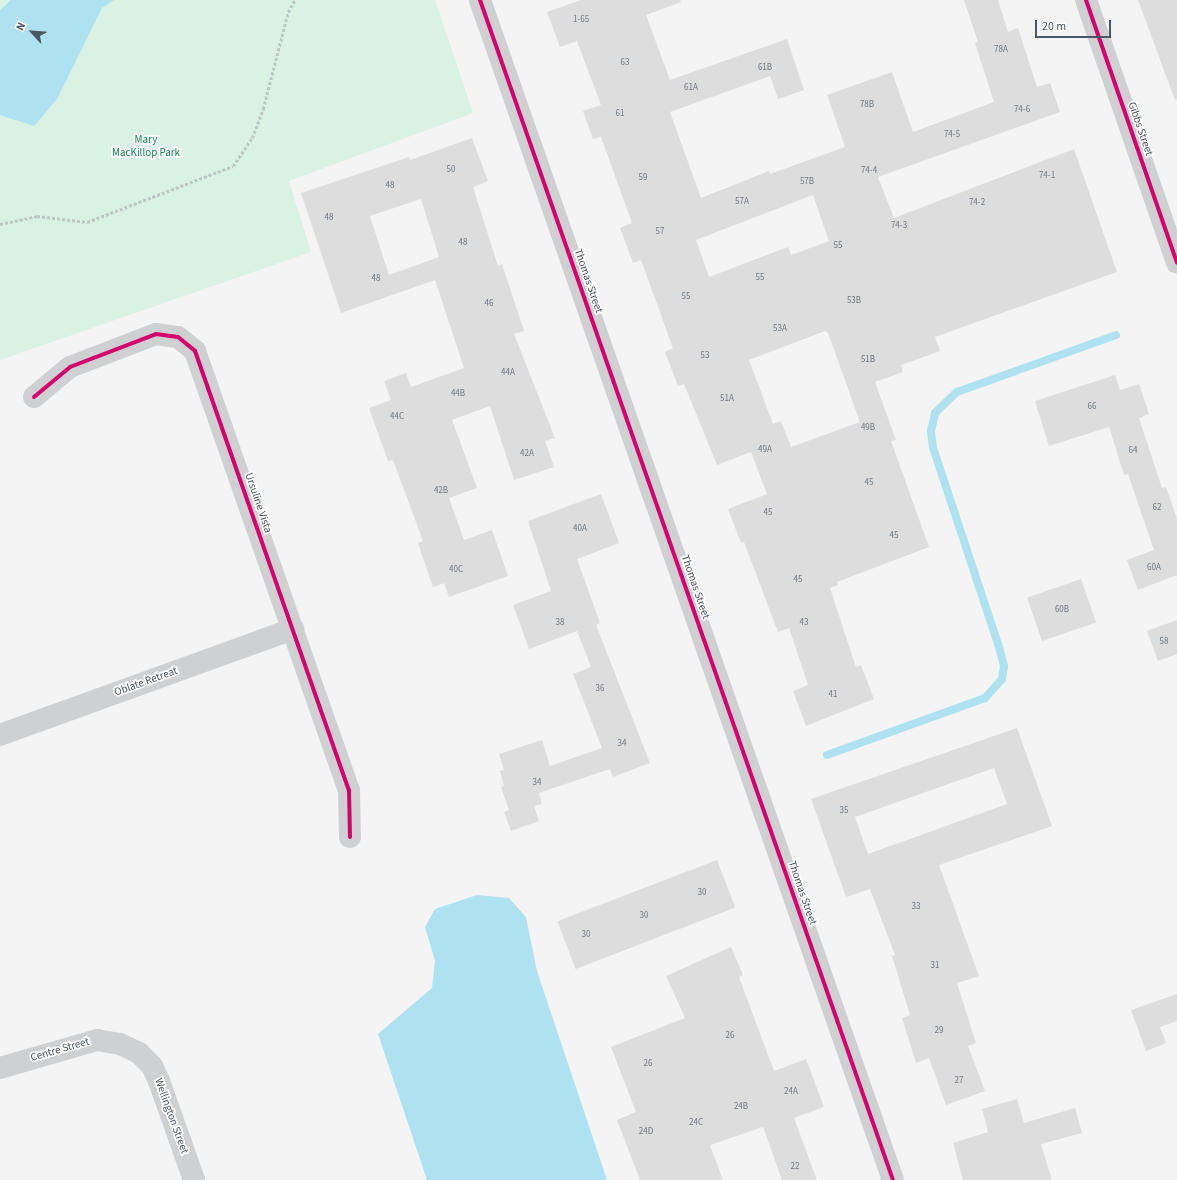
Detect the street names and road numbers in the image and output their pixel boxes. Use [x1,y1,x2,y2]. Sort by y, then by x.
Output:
street label: Gibbs Street [1125,100,1155,158]
street label: Thomas Street [571,247,605,315]
street label: Ursuline Vista [242,471,274,535]
street label: Thomas Street [678,553,712,621]
street label: Oblate Retreat [113,664,179,700]
street label: Thomas Street [785,859,819,927]
street label: Centre Street [29,1035,91,1065]
street label: Wellington Street [151,1076,191,1156]

